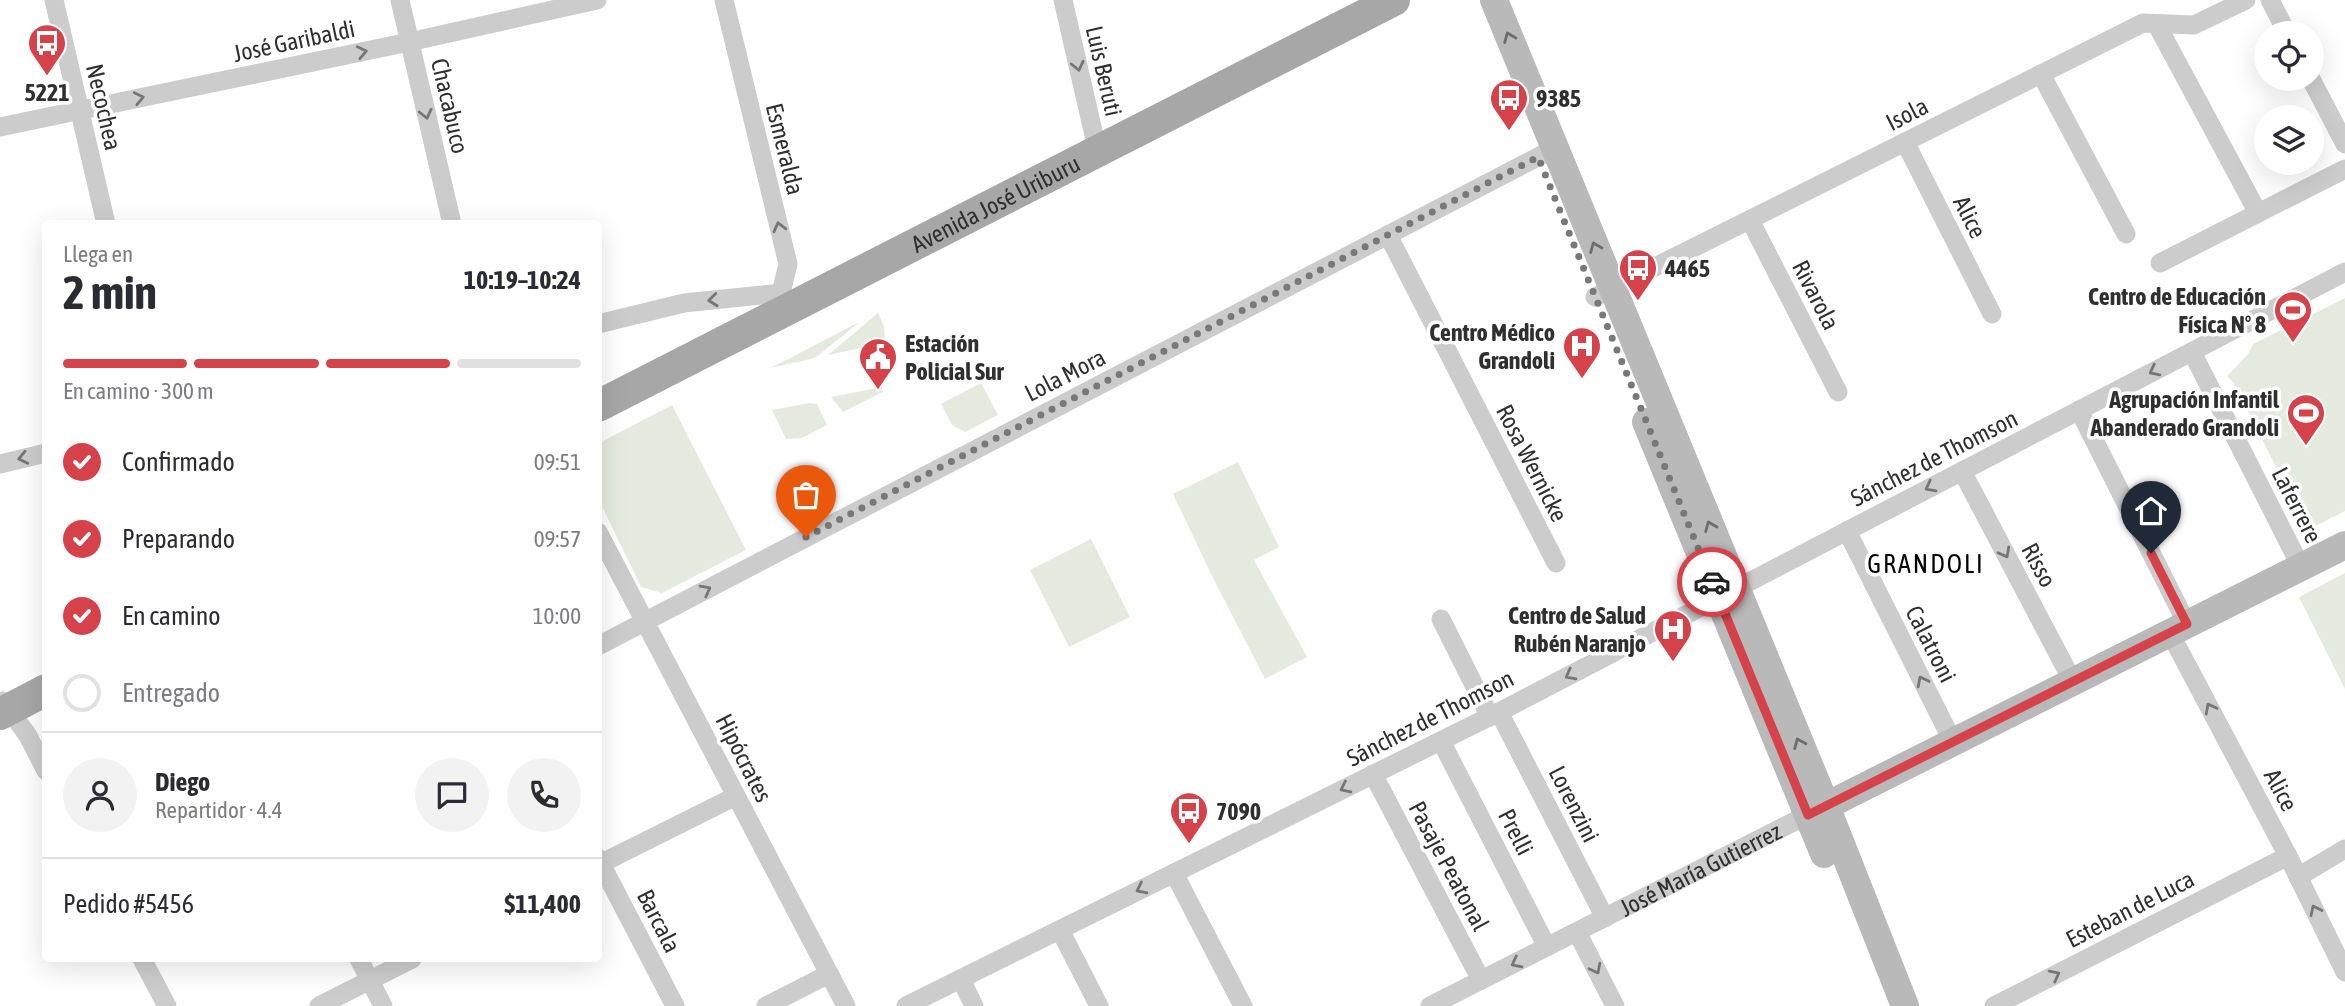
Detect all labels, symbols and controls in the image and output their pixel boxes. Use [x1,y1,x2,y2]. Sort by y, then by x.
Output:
street label: José Garibaldi [231,15,357,67]
map controls [2254,21,2324,175]
button: locate [2254,21,2324,91]
bus stop icon: 5221 [26,22,68,77]
street label: Luis Beruti [1081,23,1127,119]
one-way arrow [1503,31,1517,44]
one-way arrow [355,46,367,61]
street label: Chacabuco [426,56,474,156]
one-way arrow [1070,60,1084,72]
street label: Necochea [81,61,127,153]
bus stop icon: 9385 [1488,77,1530,132]
place label: 5221 [24,79,70,106]
place label: 9385 [1536,85,1581,112]
one-way arrow [133,91,145,106]
street label: Isola [1882,92,1932,136]
street label: Esmeralda [761,100,809,198]
button: layers [2254,105,2324,175]
one-way arrow [418,108,432,120]
street label: Avenida José Uriburu [907,149,1084,258]
street label: Alice [1948,192,1992,242]
one-way arrow [773,221,787,233]
text: Llega en [63,241,133,267]
one-way arrow [1590,242,1604,254]
bus stop icon: 4465 [1617,247,1659,302]
place label: 4465 [1664,255,1710,282]
street label: Rivarola [1787,256,1845,334]
text: 10:19–10:24 [464,265,581,295]
text: 2 min [63,266,157,319]
place label: Centro de Educación Física N° 8 [2088,283,2266,338]
sports icon: Centro de Educación Física N° 8 [2272,289,2314,344]
one-way arrow [707,292,718,307]
place label: Centro Médico Grandoli [1429,319,1555,374]
hospital icon: Centro Médico Grandoli [1561,325,1603,380]
place label: Estación Policial Sur [905,330,1005,385]
public building icon: Estación Policial Sur [857,336,899,391]
street label: Lola Mora [1020,343,1110,407]
one-way arrow [2149,363,2161,376]
text: En camino · 300 m [63,378,214,404]
place label: Agrupación Infantil Abanderado Grandoli [2089,386,2280,441]
sports icon: Agrupación Infantil Abanderado Grandoli [2285,392,2327,447]
street label: Rosa Wernicke [1491,400,1573,526]
street label: Sánchez de Thomson [1846,404,2022,512]
icon: check [63,443,101,481]
text: Confirmado [122,447,235,477]
text: 09:51 [534,449,581,475]
one-way arrow [17,450,29,465]
street label: Laferrere [2267,463,2327,547]
pin [776,465,836,537]
icon: bag [787,476,825,514]
one-way arrow [1925,479,1938,493]
pin [2121,481,2181,553]
icon: home [2132,492,2170,530]
icon: check [63,520,101,558]
one-way arrow [1704,520,1718,532]
text: Preparando [122,524,235,554]
text: 09:57 [534,526,581,552]
street label: Risso [2016,538,2062,592]
one-way arrow [1997,546,2011,558]
courier [1677,547,1747,617]
district label: GRANDOLI [1867,549,1985,579]
icon: car [1693,563,1731,601]
one-way arrow [699,585,711,598]
icon: check [63,597,101,635]
text: En camino [122,601,221,631]
street label: Calatroni [1900,601,1962,687]
place label: Centro de Salud Rubén Naranjo [1508,602,1646,657]
text: 10:00 [533,603,581,629]
hospital icon: Centro de Salud Rubén Naranjo [1652,608,1694,663]
street label: Sánchez de Thomson [1342,664,1518,772]
one-way arrow [1565,667,1577,680]
one-way arrow [1917,676,1931,688]
text: Entregado [122,678,220,708]
one-way arrow [2205,703,2218,716]
street label: Hipócrates [710,710,778,806]
one-way arrow [1794,737,1808,749]
button: person [63,758,137,832]
button: chat [415,758,489,832]
button: phone [507,758,581,832]
street label: Lorenzini [1543,762,1605,846]
street label: Alice [2259,764,2303,816]
text: Diego [155,767,210,797]
one-way arrow [1340,780,1352,794]
bus stop icon: 7090 [1168,790,1210,845]
text: Repartidor · 4.4 [155,797,282,823]
street label: Pasaje Peatonal [1404,797,1495,936]
place label: 7090 [1216,798,1261,825]
street label: Prelli [1493,804,1539,860]
street label: José María Gutierrez [1615,817,1786,921]
street label: Esteban de Luca [2061,865,2199,953]
one-way arrow [1136,881,1148,895]
street label: Barcala [632,885,686,957]
text: Pedido #5456 [63,889,194,919]
text: $11,400 [504,889,581,919]
one-way arrow [2309,905,2323,917]
one-way arrow [1511,954,1523,968]
one-way arrow [1587,962,1601,974]
one-way arrow [2048,970,2060,983]

